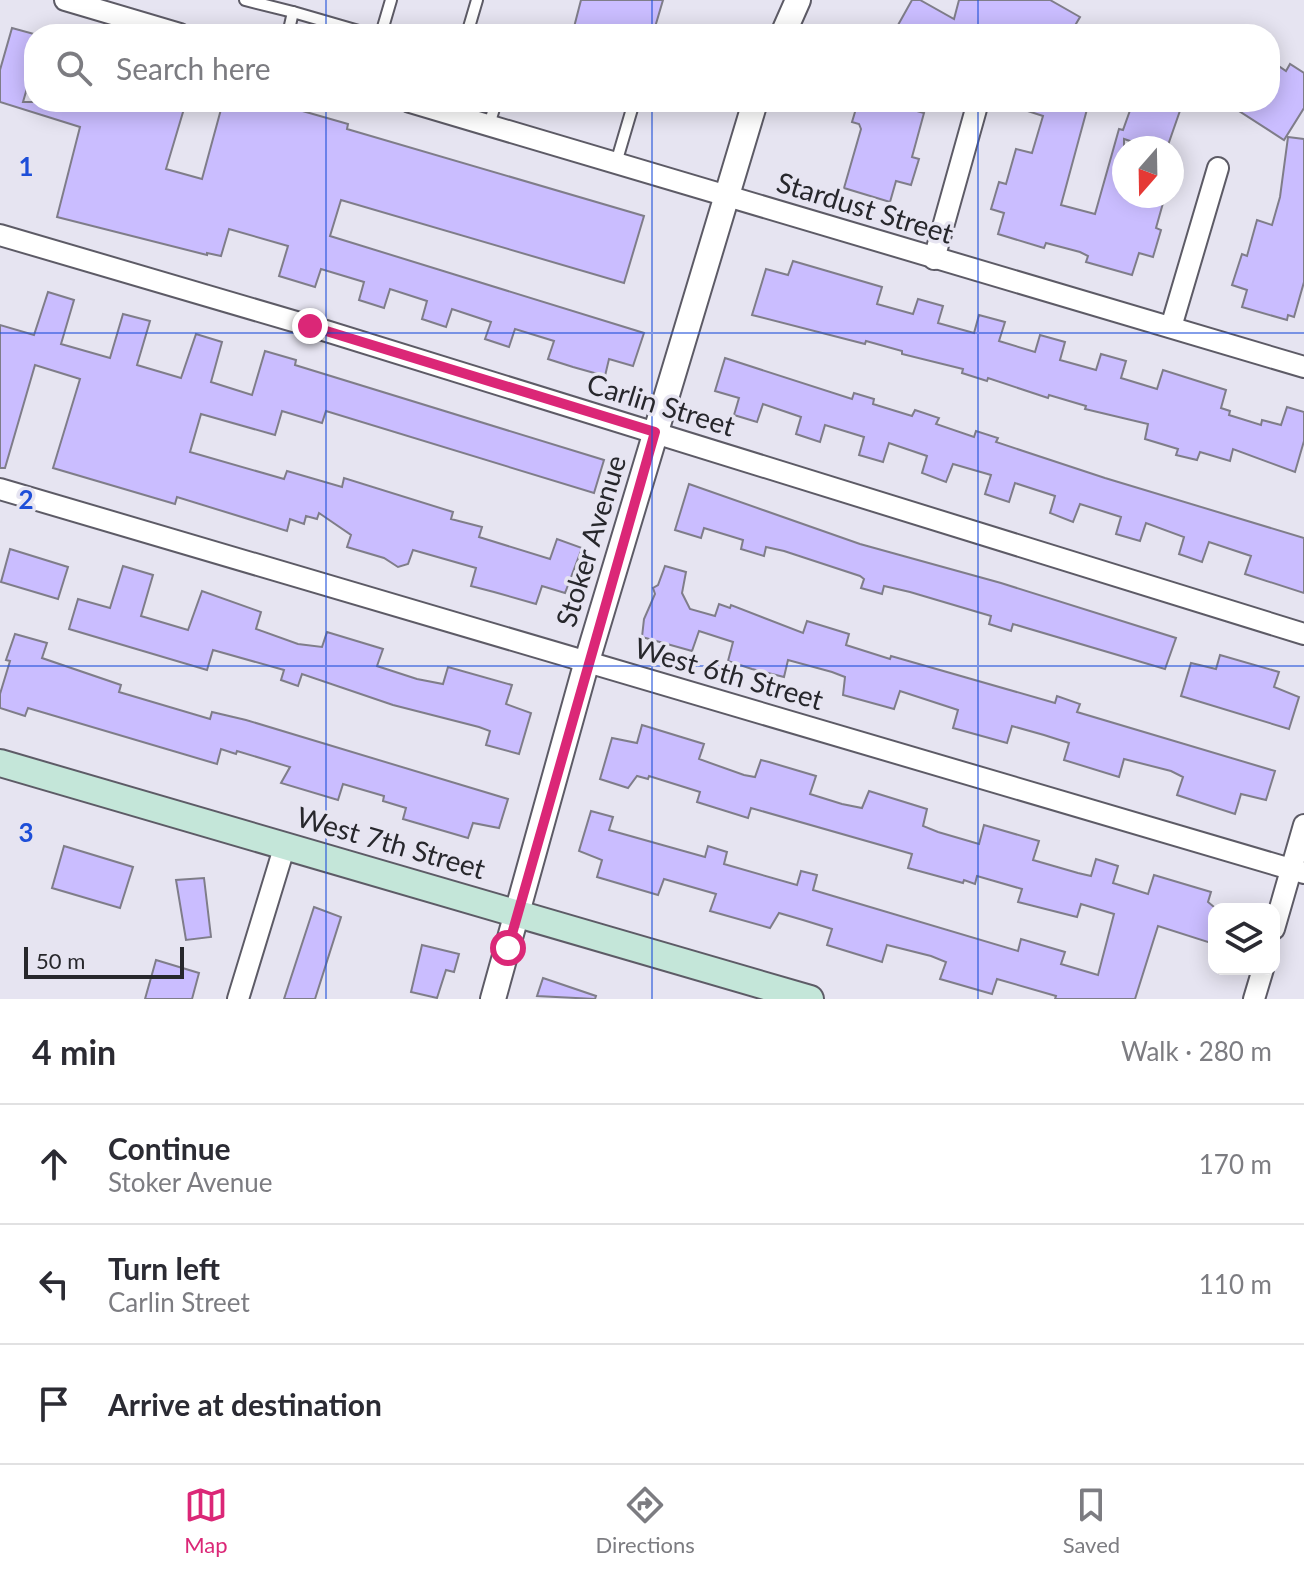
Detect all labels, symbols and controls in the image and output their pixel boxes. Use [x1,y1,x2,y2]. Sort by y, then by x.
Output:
search box [24,24,1280,112]
icon: search [52,46,96,90]
text: Search here [116,50,271,86]
north arrow [1112,136,1184,208]
text: 1 [18,150,34,182]
street label: Stardust Street [773,164,958,250]
route end [292,308,328,344]
street label: Carlin Street [583,365,739,443]
street label: Stoker Avenue [548,451,632,630]
text: 2 [18,483,34,515]
street label: West 6th Street [631,630,827,716]
street label: West 7th Street [293,799,489,885]
text: 3 [18,816,34,848]
map controls [1208,903,1280,975]
button: layers [1208,903,1280,975]
route start [490,930,526,966]
scale bar [24,943,184,979]
text: 50 m [36,947,85,974]
text: 4 min [32,1031,116,1072]
text: Walk · 280 m [1121,1035,1272,1067]
text: Continue [108,1130,231,1166]
icon: ahead [32,1142,76,1186]
text: 170 m [1199,1148,1272,1180]
text: Stoker Avenue [108,1166,273,1198]
text: Turn left [108,1250,220,1286]
icon: left [32,1262,76,1306]
text: 110 m [1199,1268,1272,1300]
text: Carlin Street [108,1286,250,1318]
icon: arrive [32,1382,76,1426]
text: Arrive at destination [108,1386,382,1422]
tab: Map [184,1483,228,1558]
tab: Directions [596,1483,695,1558]
tab: Saved [1063,1483,1120,1558]

